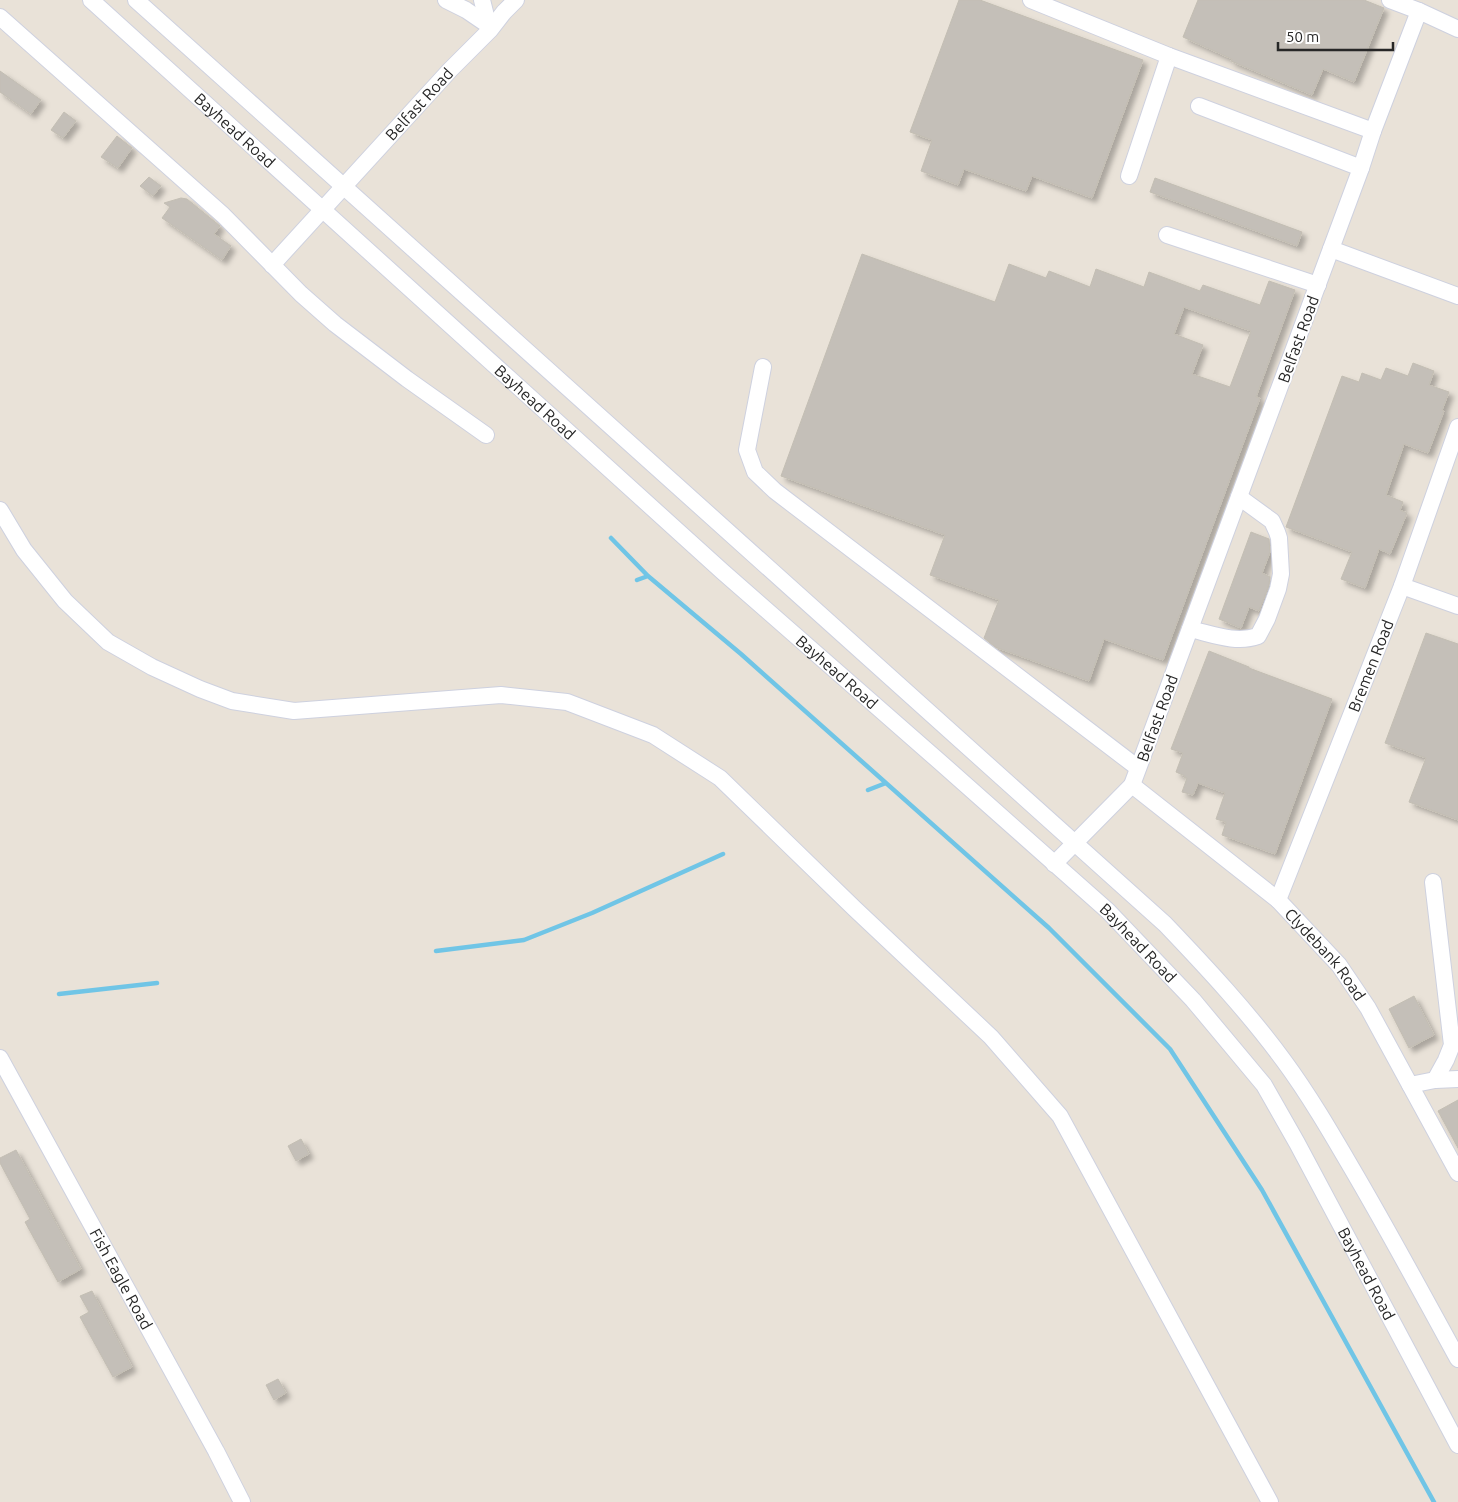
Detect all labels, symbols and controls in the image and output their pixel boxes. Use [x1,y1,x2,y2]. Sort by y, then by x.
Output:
scale bar [1278,20,1393,52]
text: 50 m [1286,28,1319,45]
street label: Belfast Road [382,64,456,144]
street label: Bayhead Road [191,89,279,171]
street label: Belfast Road [1274,293,1322,385]
street label: Bayhead Road [491,361,579,443]
street label: Bremen Road [1344,617,1397,714]
street label: Bayhead Road [793,631,881,712]
street label: Belfast Road [1133,672,1181,764]
street label: Bayhead Road [1096,899,1180,986]
street label: Clydebank Road [1281,904,1369,1004]
street label: Bayhead Road [1335,1224,1399,1323]
street label: Fish Eagle Road [86,1225,156,1332]

